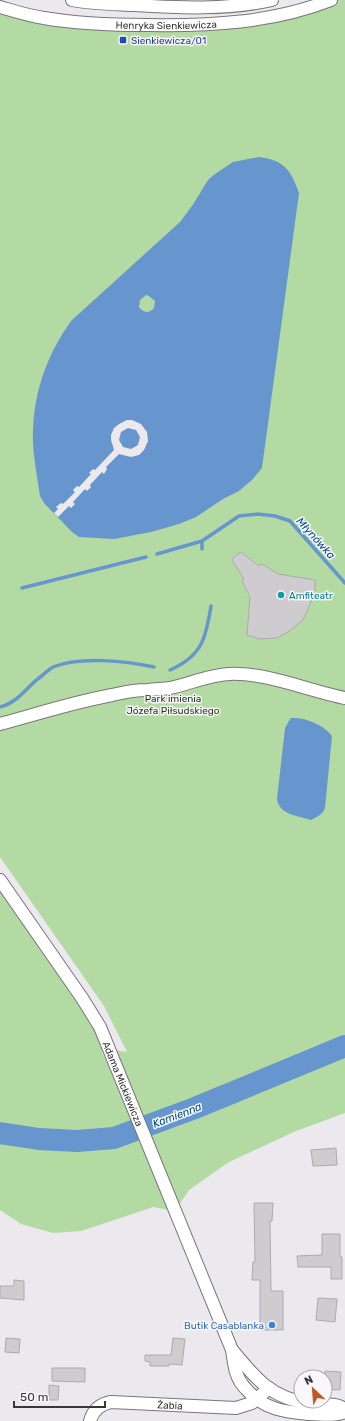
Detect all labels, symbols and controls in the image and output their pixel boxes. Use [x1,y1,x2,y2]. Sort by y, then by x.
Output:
street label: Henryka Sienkiewicza [115,19,217,32]
marker: Sienkiewicza/01 [118,35,128,45]
place label: Sienkiewicza/01 [131,35,206,47]
water label: Młynówka [294,515,338,562]
marker: Amfiteatr [276,590,286,600]
place label: Amfiteatr [289,590,333,602]
park label: Park imienia Józefa Piłsudskiego [126,693,220,717]
street label: Adama Mickiewicza [100,1040,145,1128]
water label: Kamienna [151,1100,204,1131]
place label: Butik Casablanka [184,1320,264,1332]
marker: Butik Casablanka [267,1320,277,1330]
north arrow [293,1369,333,1409]
text: N [302,1373,315,1388]
scale bar [14,1383,105,1409]
text: 50 m [20,1390,48,1404]
street label: Żabia [157,1399,183,1412]

